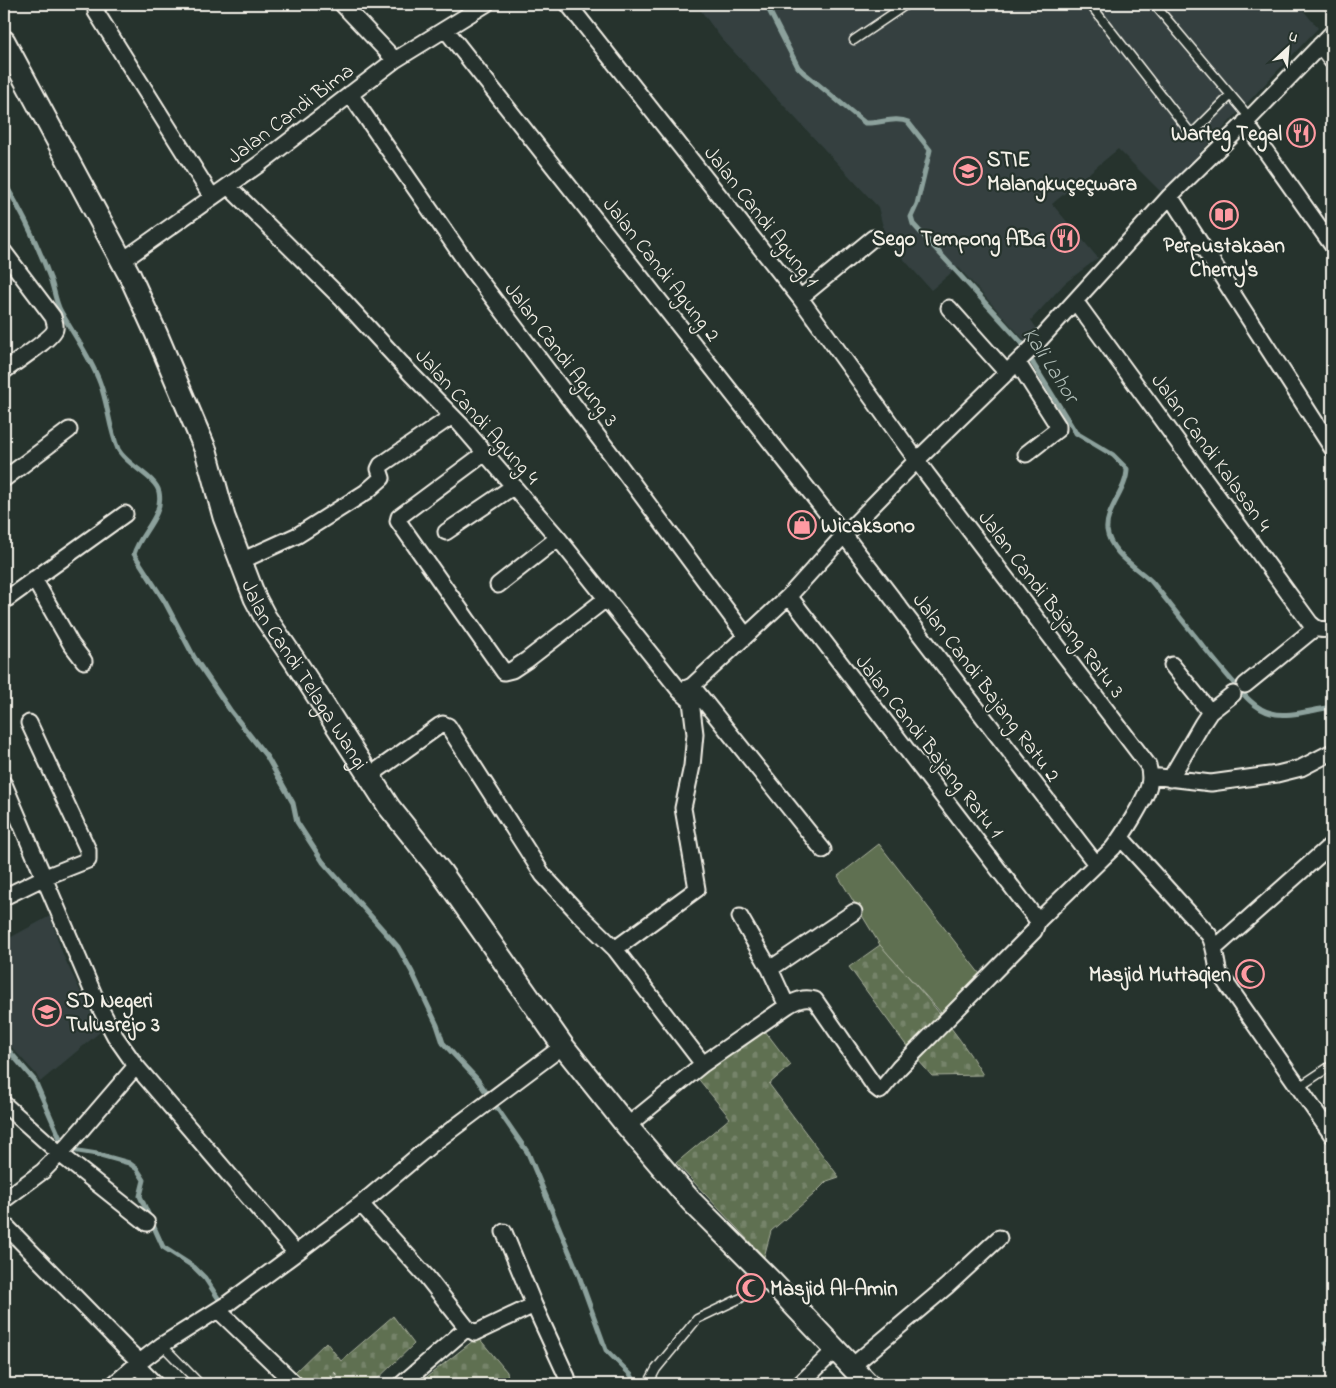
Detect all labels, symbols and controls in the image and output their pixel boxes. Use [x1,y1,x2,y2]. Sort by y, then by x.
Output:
north arrow [1264,22,1314,72]
text: U [1284,26,1302,49]
street label: Jalan Candi Bima [222,57,361,172]
restaurant icon: Warteg Tegal [1286,118,1316,148]
place label: Warteg Tegal [1171,120,1282,152]
street label: Jalan Candi Agung 1 [694,140,825,296]
place label: STIE Malangkuçeçwara [987,146,1137,202]
school or university icon: STIE Malangkuçeçwara [953,156,983,186]
street label: Jalan Candi Agung 2 [593,192,726,350]
library icon: Perpustakaan Cherry's [1209,200,1239,230]
restaurant icon: Sego Tempong ABG [1050,223,1080,253]
place label: Sego Tempong ABG [872,225,1046,257]
place label: Perpustakaan Cherry's [1163,232,1285,288]
street label: Jalan Candi Agung 3 [494,277,625,435]
water label: Kali Lahor [1013,322,1088,412]
street label: Jalan Candi Agung 4 [406,343,546,494]
street label: Jalan Candi Kalasan 4 [1143,368,1278,539]
street label: Jalan Candi Bajang Ratu 3 [968,505,1131,707]
shop icon: Wicaksono [787,510,817,540]
place label: Wicaksono [821,512,915,542]
street label: Jalan Candi Telaga Wangi [233,576,374,777]
street label: Jalan Candi Bajang Ratu 2 [903,587,1067,790]
street label: Jalan Candi Bajang Ratu 1 [845,649,1010,847]
mosque icon: Masjid Muttaqien [1235,959,1265,989]
place label: Masjid Muttaqien [1089,961,1231,991]
place label: SD Negeri Tulusrejo 3 [66,987,160,1041]
school or university icon: SD Negeri Tulusrejo 3 [32,997,62,1027]
mosque icon: Masjid Al-Amin [736,1273,766,1303]
place label: Masjid Al-Amin [770,1275,898,1305]

